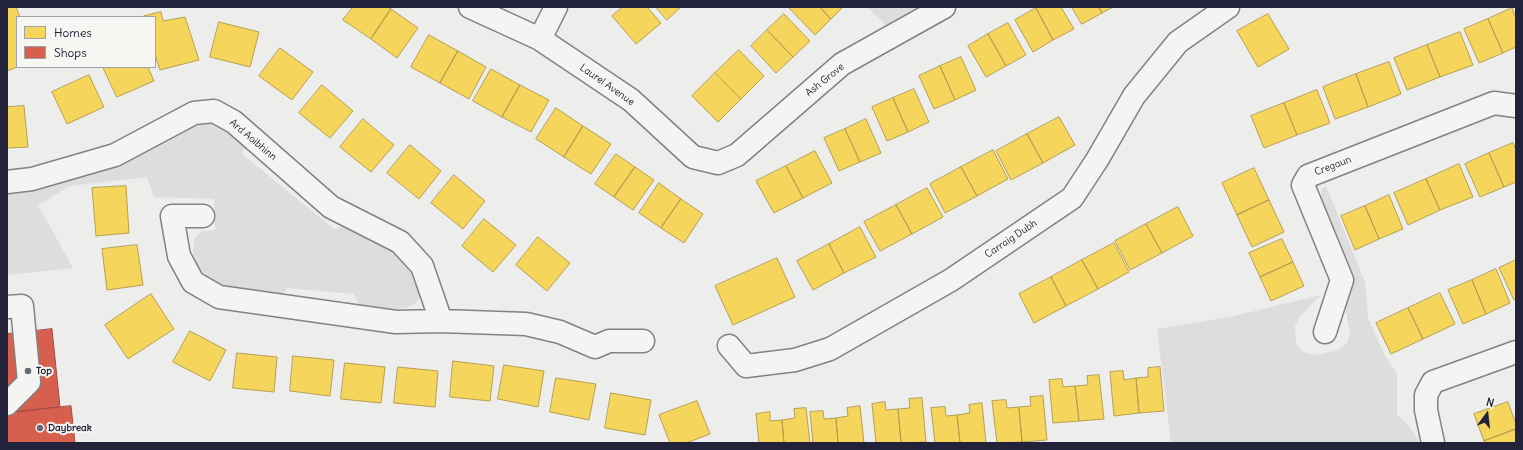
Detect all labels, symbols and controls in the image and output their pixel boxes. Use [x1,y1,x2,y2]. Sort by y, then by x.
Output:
legend [16,16,156,68]
text: Homes [54,25,92,40]
text: Shops [54,45,87,60]
street label: Ash Grove [803,61,847,99]
street label: Laurel Avenue [577,62,637,108]
street label: Ard Aoibhinn [227,117,279,163]
street label: Cregaun [1313,153,1353,179]
street label: Carraig Dubh [983,217,1039,261]
place label: Top [36,365,52,377]
marker: Top [23,366,33,376]
north arrow [1467,394,1507,434]
text: N [1485,395,1496,410]
place label: Daybreak [48,422,92,434]
marker: Daybreak [35,423,45,433]

